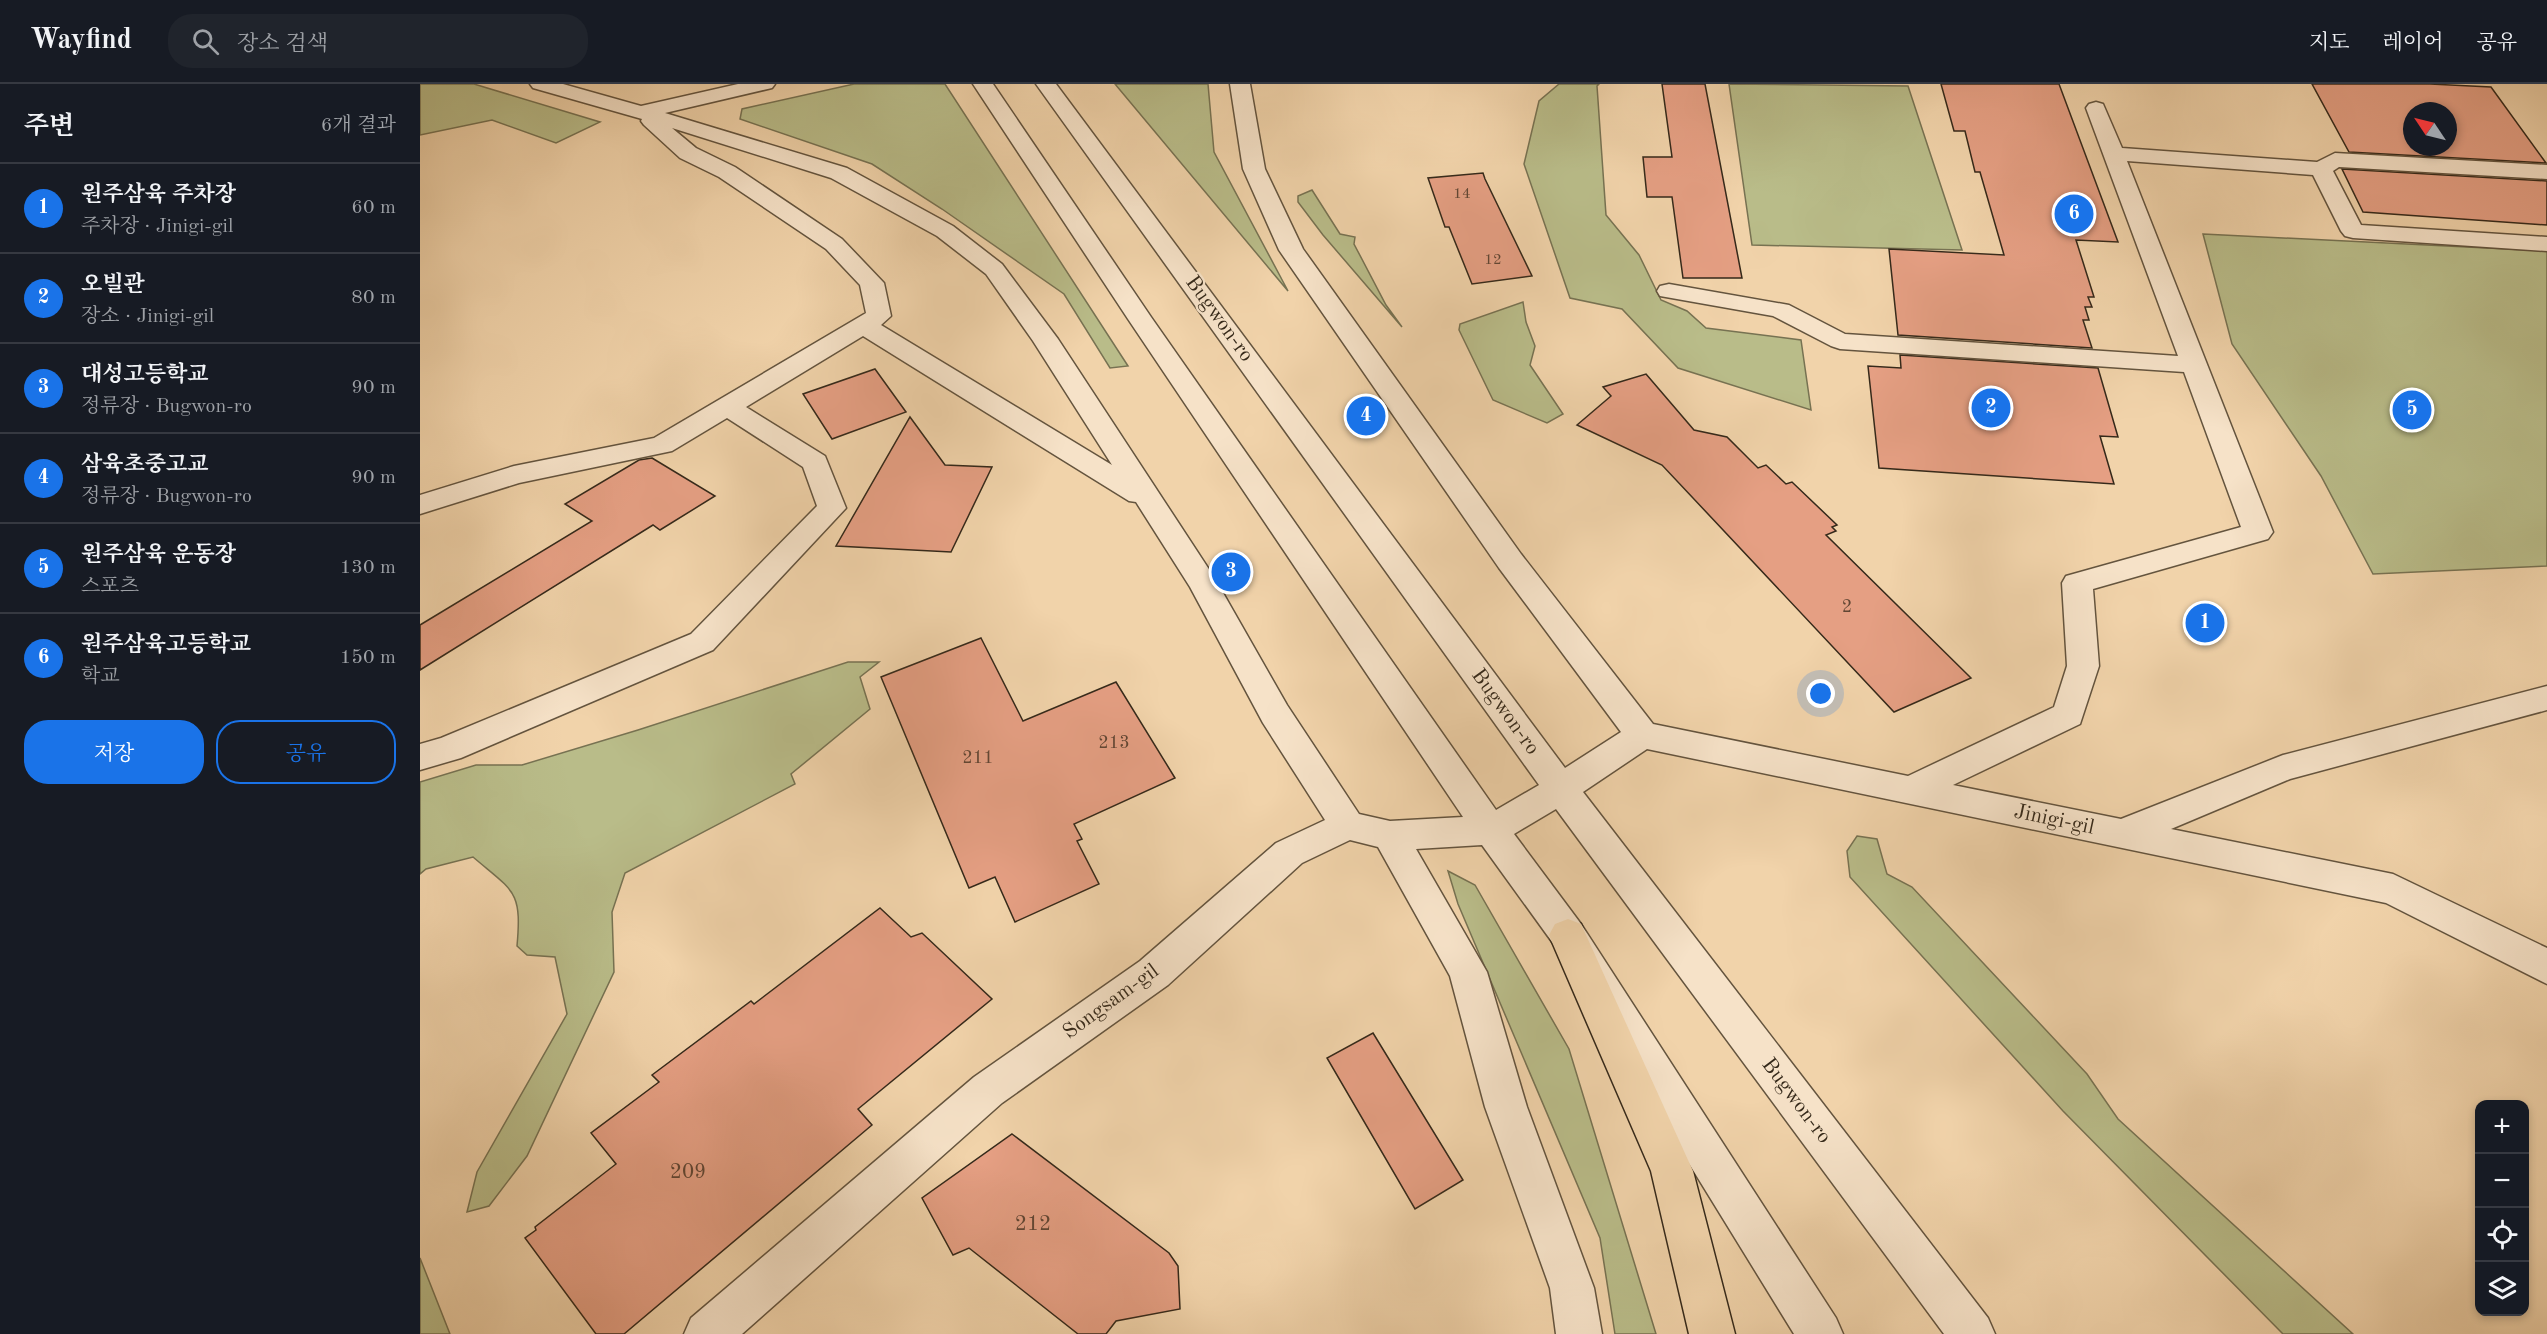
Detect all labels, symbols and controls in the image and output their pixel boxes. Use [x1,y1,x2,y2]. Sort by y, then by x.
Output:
search box [168,14,588,68]
icon: search [189,25,222,58]
text: Wayfind [30,27,132,55]
text: 장소 검색 [237,33,328,55]
text: 지도 [2309,33,2350,54]
text: 레이어 [2383,33,2443,54]
text: 공유 [2476,33,2517,54]
north arrow [2403,102,2457,156]
text: 주변 [24,114,74,140]
text: 6개 결과 [321,116,396,136]
text: 원주삼육 주차장 [81,184,236,206]
house number: 14 [1453,187,1471,202]
pin: 6 [2054,192,2094,236]
text: 1 [38,198,49,218]
text: 60 m [351,198,396,218]
text: 주차장 · Jinigi-gil [81,217,233,237]
house number: 12 [1484,253,1502,268]
street label: Bugwon-ro [1181,272,1257,366]
text: 오빌관 [81,274,145,296]
text: 2 [38,288,49,308]
text: 80 m [351,288,396,308]
text: 장소 · Jinigi-gil [81,307,214,327]
text: 대성고등학교 [81,364,209,386]
text: 3 [38,378,49,398]
text: 90 m [351,378,396,398]
pin: 2 [1972,386,2010,430]
pin: 5 [2392,388,2432,432]
pin: 4 [1346,394,1386,438]
text: 정류장 · Bugwon-ro [81,397,252,417]
text: 삼육초중고교 [81,454,209,476]
text: 4 [38,468,49,488]
text: 90 m [351,468,396,488]
text: 정류장 · Bugwon-ro [81,487,252,507]
text: 원주삼육 운동장 [81,544,236,566]
pin: 3 [1212,550,1250,594]
text: 5 [38,558,49,578]
text: 130 m [340,558,396,578]
text: 스포츠 [81,577,139,597]
house number: 2 [1842,598,1852,616]
pin: 1 [2186,600,2224,646]
text: 원주삼육고등학교 [81,634,251,656]
text: 6 [38,648,49,668]
text: 150 m [340,648,396,668]
street label: Bugwon-ro [1467,665,1543,759]
text: 학교 [81,667,120,687]
your location [1806,679,1835,708]
button: 저장 [24,720,204,784]
button: 공유 [216,720,396,784]
house number: 213 [1098,734,1130,752]
house number: 211 [962,749,994,767]
street label: Jinigi-gil [2012,801,2096,839]
street label: Songsam-gil [1059,960,1163,1044]
street label: Bugwon-ro [1757,1054,1835,1148]
map controls [2475,1100,2529,1316]
button: + [2475,1100,2529,1154]
button: − [2475,1154,2529,1208]
house number: 209 [670,1162,706,1183]
button: locate [2475,1208,2529,1262]
house number: 212 [1015,1214,1051,1235]
button: layers [2475,1262,2529,1316]

